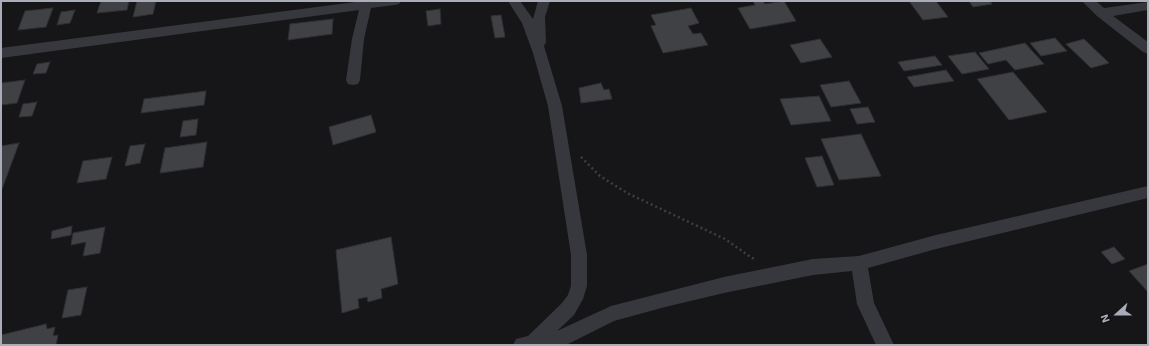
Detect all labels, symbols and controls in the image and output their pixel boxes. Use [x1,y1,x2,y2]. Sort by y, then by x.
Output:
north arrow [1097,294,1137,334]
text: N [1098,312,1113,325]

